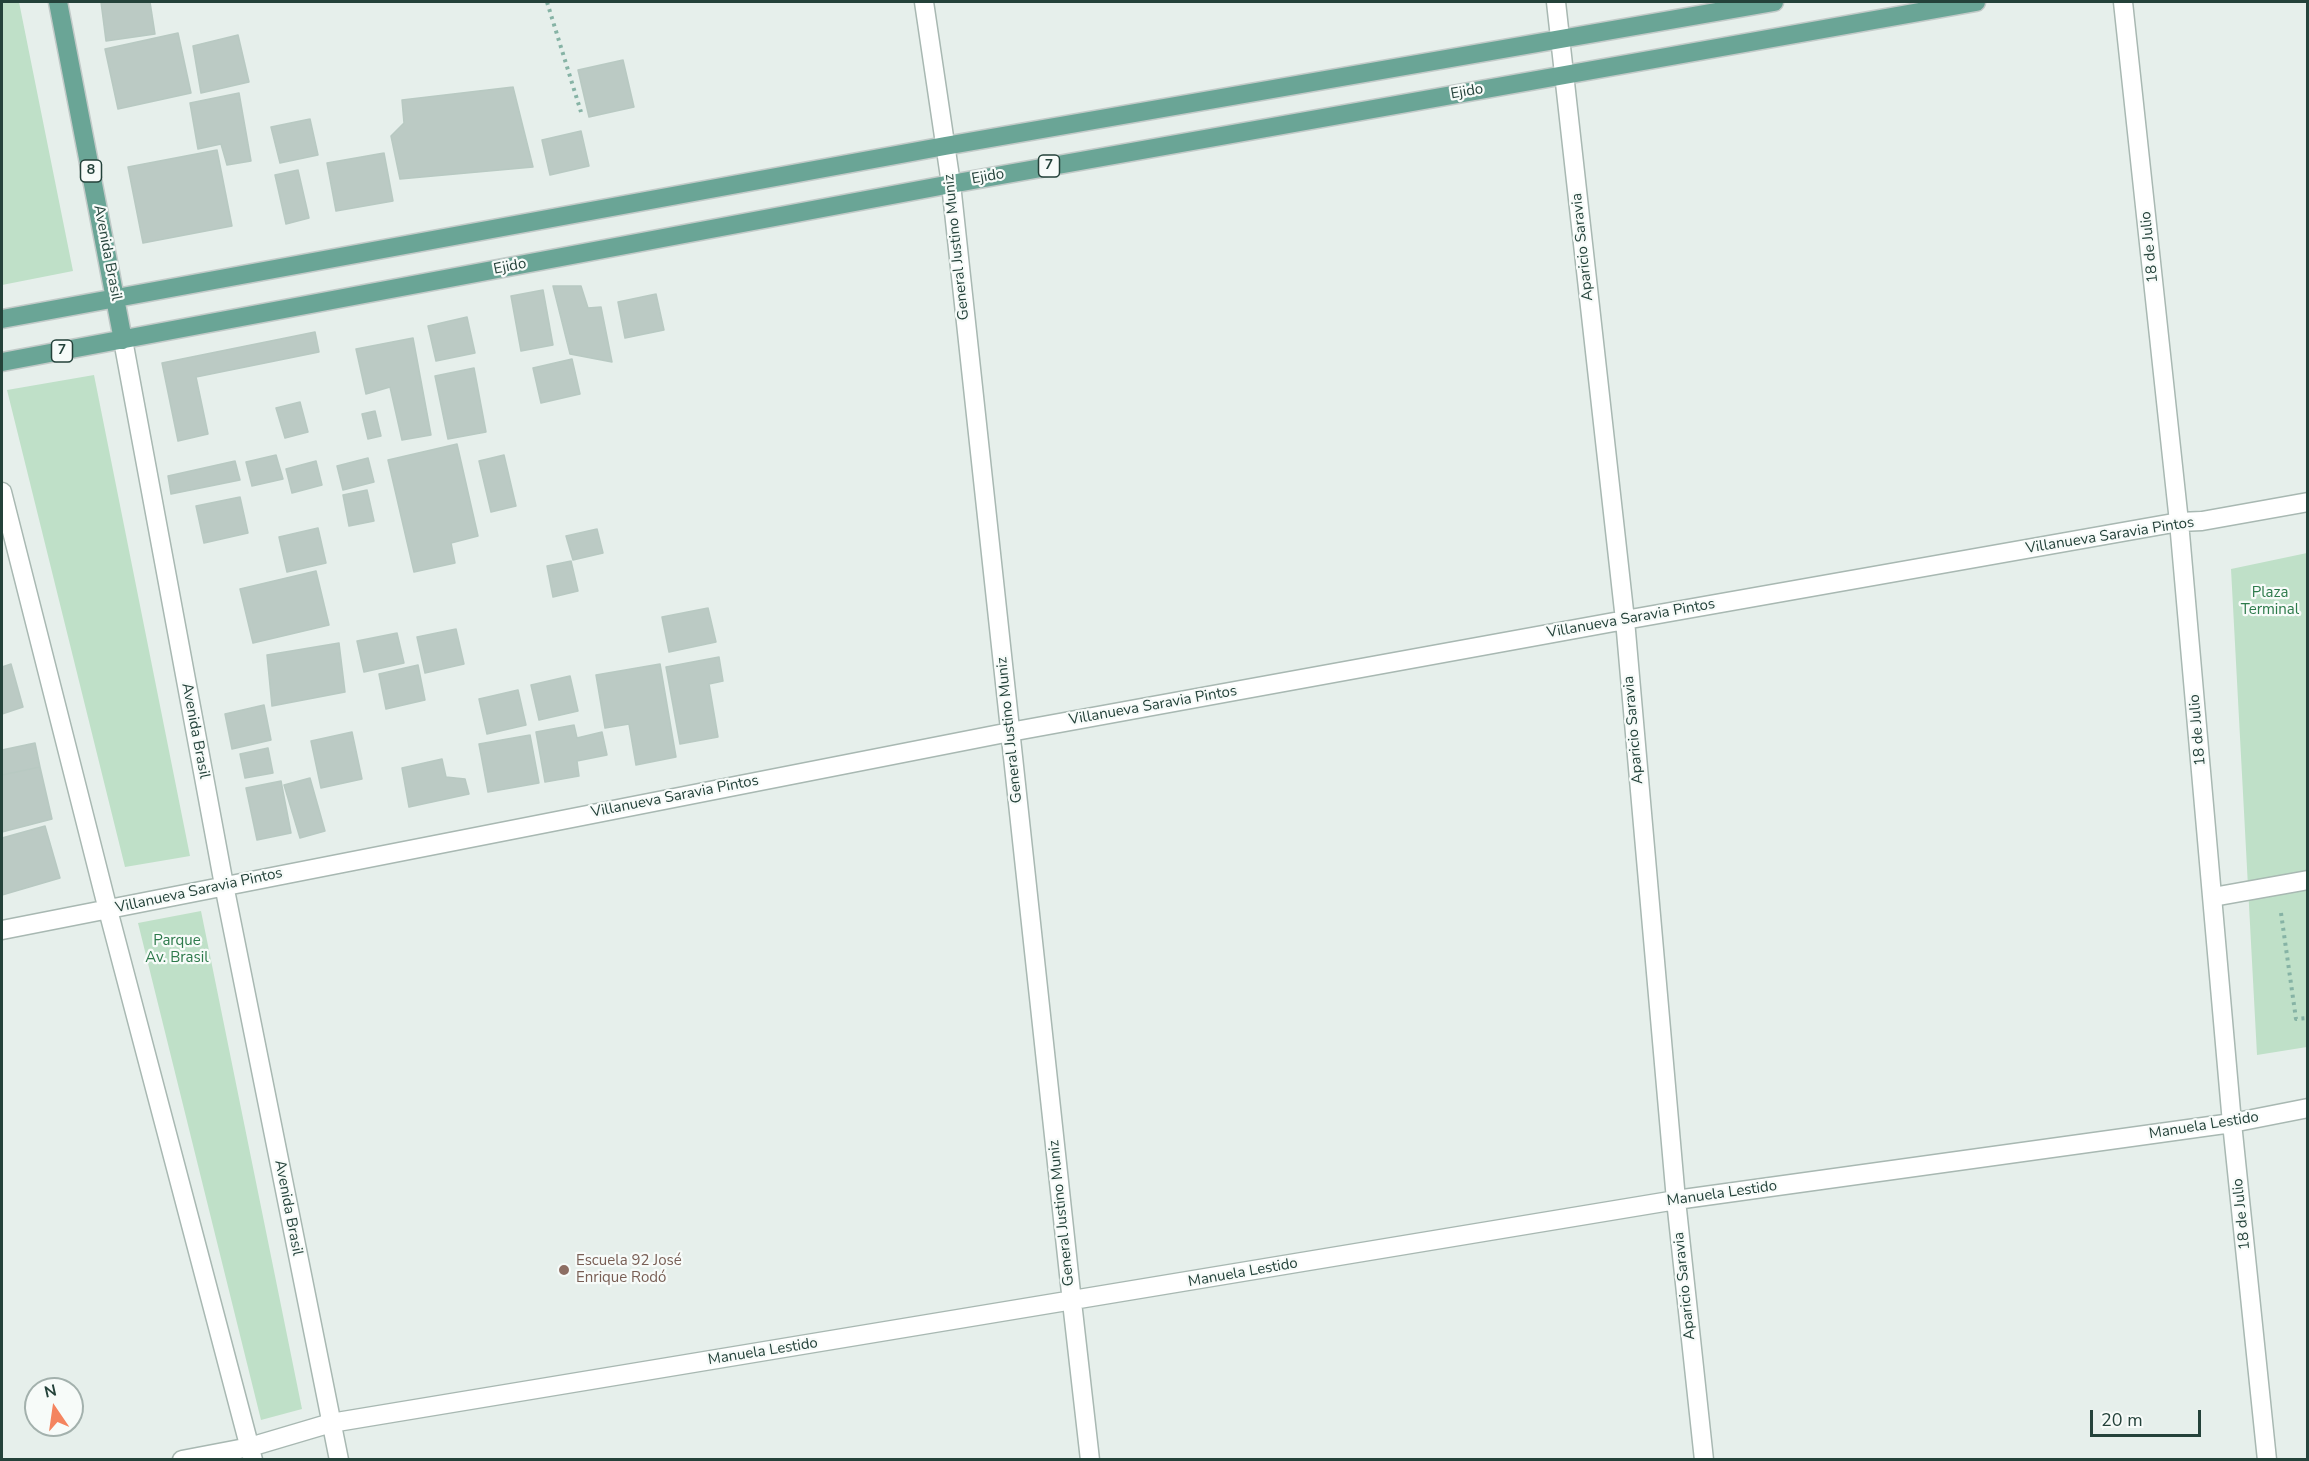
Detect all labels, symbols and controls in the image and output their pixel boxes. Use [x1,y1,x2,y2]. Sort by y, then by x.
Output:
street label: Ejido [1449,80,1485,104]
road number: 7 [1038,155,1060,177]
road number: 8 [80,160,101,182]
street label: Ejido [970,165,1006,189]
street label: General Justino Muniz [940,173,974,321]
street label: Aparicio Saravia [1568,192,1598,302]
street label: Avenida Brasil [89,204,125,302]
street label: 18 de Julio [2137,210,2163,284]
street label: Ejido [492,255,528,279]
road number: 7 [52,340,72,362]
street label: Villanueva Saravia Pintos [2024,514,2196,558]
park label: Plaza Terminal [2241,584,2299,619]
street label: Villanueva Saravia Pintos [1546,595,1716,643]
street label: General Justino Muniz [993,656,1027,804]
street label: Aparicio Saravia [1620,675,1648,785]
street label: Avenida Brasil [177,682,213,780]
street label: Villanueva Saravia Pintos [1068,682,1238,730]
street label: 18 de Julio [2186,693,2210,767]
street label: Villanueva Saravia Pintos [590,772,760,822]
street label: Villanueva Saravia Pintos [114,864,284,918]
park label: Parque Av. Brasil [145,932,209,967]
street label: Manuela Lestido [2148,1108,2260,1144]
street label: General Justino Muniz [1045,1139,1079,1287]
street label: Avenida Brasil [270,1159,306,1257]
street label: Manuela Lestido [1666,1177,1778,1211]
street label: 18 de Julio [2229,1177,2255,1251]
street label: Aparicio Saravia [1670,1231,1700,1341]
place label: Escuela 92 José Enrique Rodó [576,1252,682,1287]
street label: Manuela Lestido [1187,1255,1299,1291]
marker: Escuela 92 José Enrique Rodó [557,1263,571,1277]
street label: Manuela Lestido [707,1334,819,1370]
north arrow [24,1377,84,1437]
text: N [42,1379,59,1403]
scale bar [2093,1398,2204,1436]
text: 20 m [2101,1408,2143,1432]

